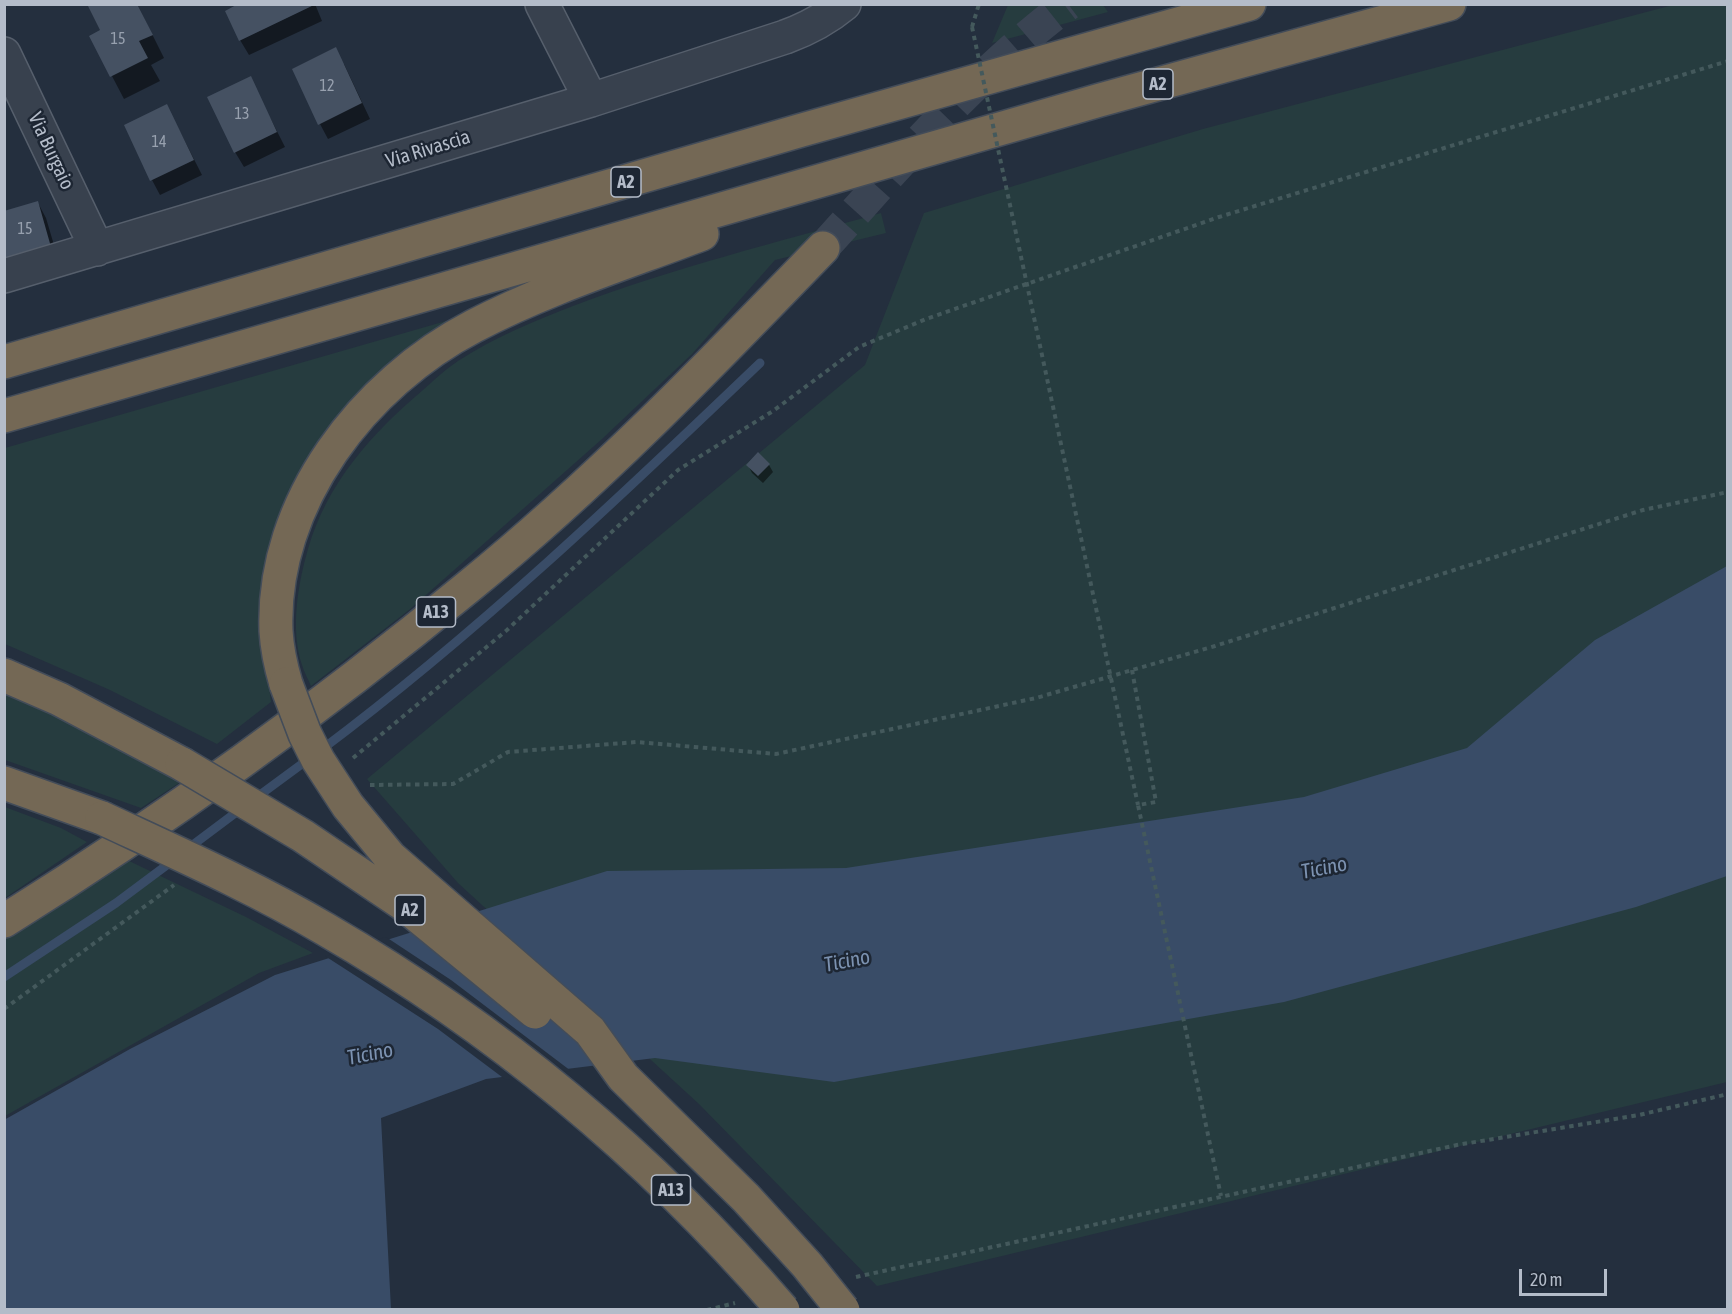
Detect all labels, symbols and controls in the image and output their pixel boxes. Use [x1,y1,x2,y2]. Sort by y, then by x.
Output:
house number: 15 [110,29,126,49]
road number: A2 [1143,69,1173,99]
house number: 12 [319,76,335,96]
house number: 13 [234,104,250,124]
street label: Via Burgaio [23,109,79,193]
street label: Via Rivascia [383,125,473,173]
house number: 14 [151,132,167,152]
road number: A2 [611,167,641,197]
house number: 15 [17,219,33,239]
road number: A13 [416,597,456,627]
water label: Ticino [1299,851,1349,885]
road number: A2 [395,895,425,925]
water label: Ticino [822,944,872,978]
water label: Ticino [345,1037,395,1071]
road number: A13 [652,1175,690,1205]
scale bar [1522,1257,1610,1295]
text: 20 m [1530,1269,1562,1290]

